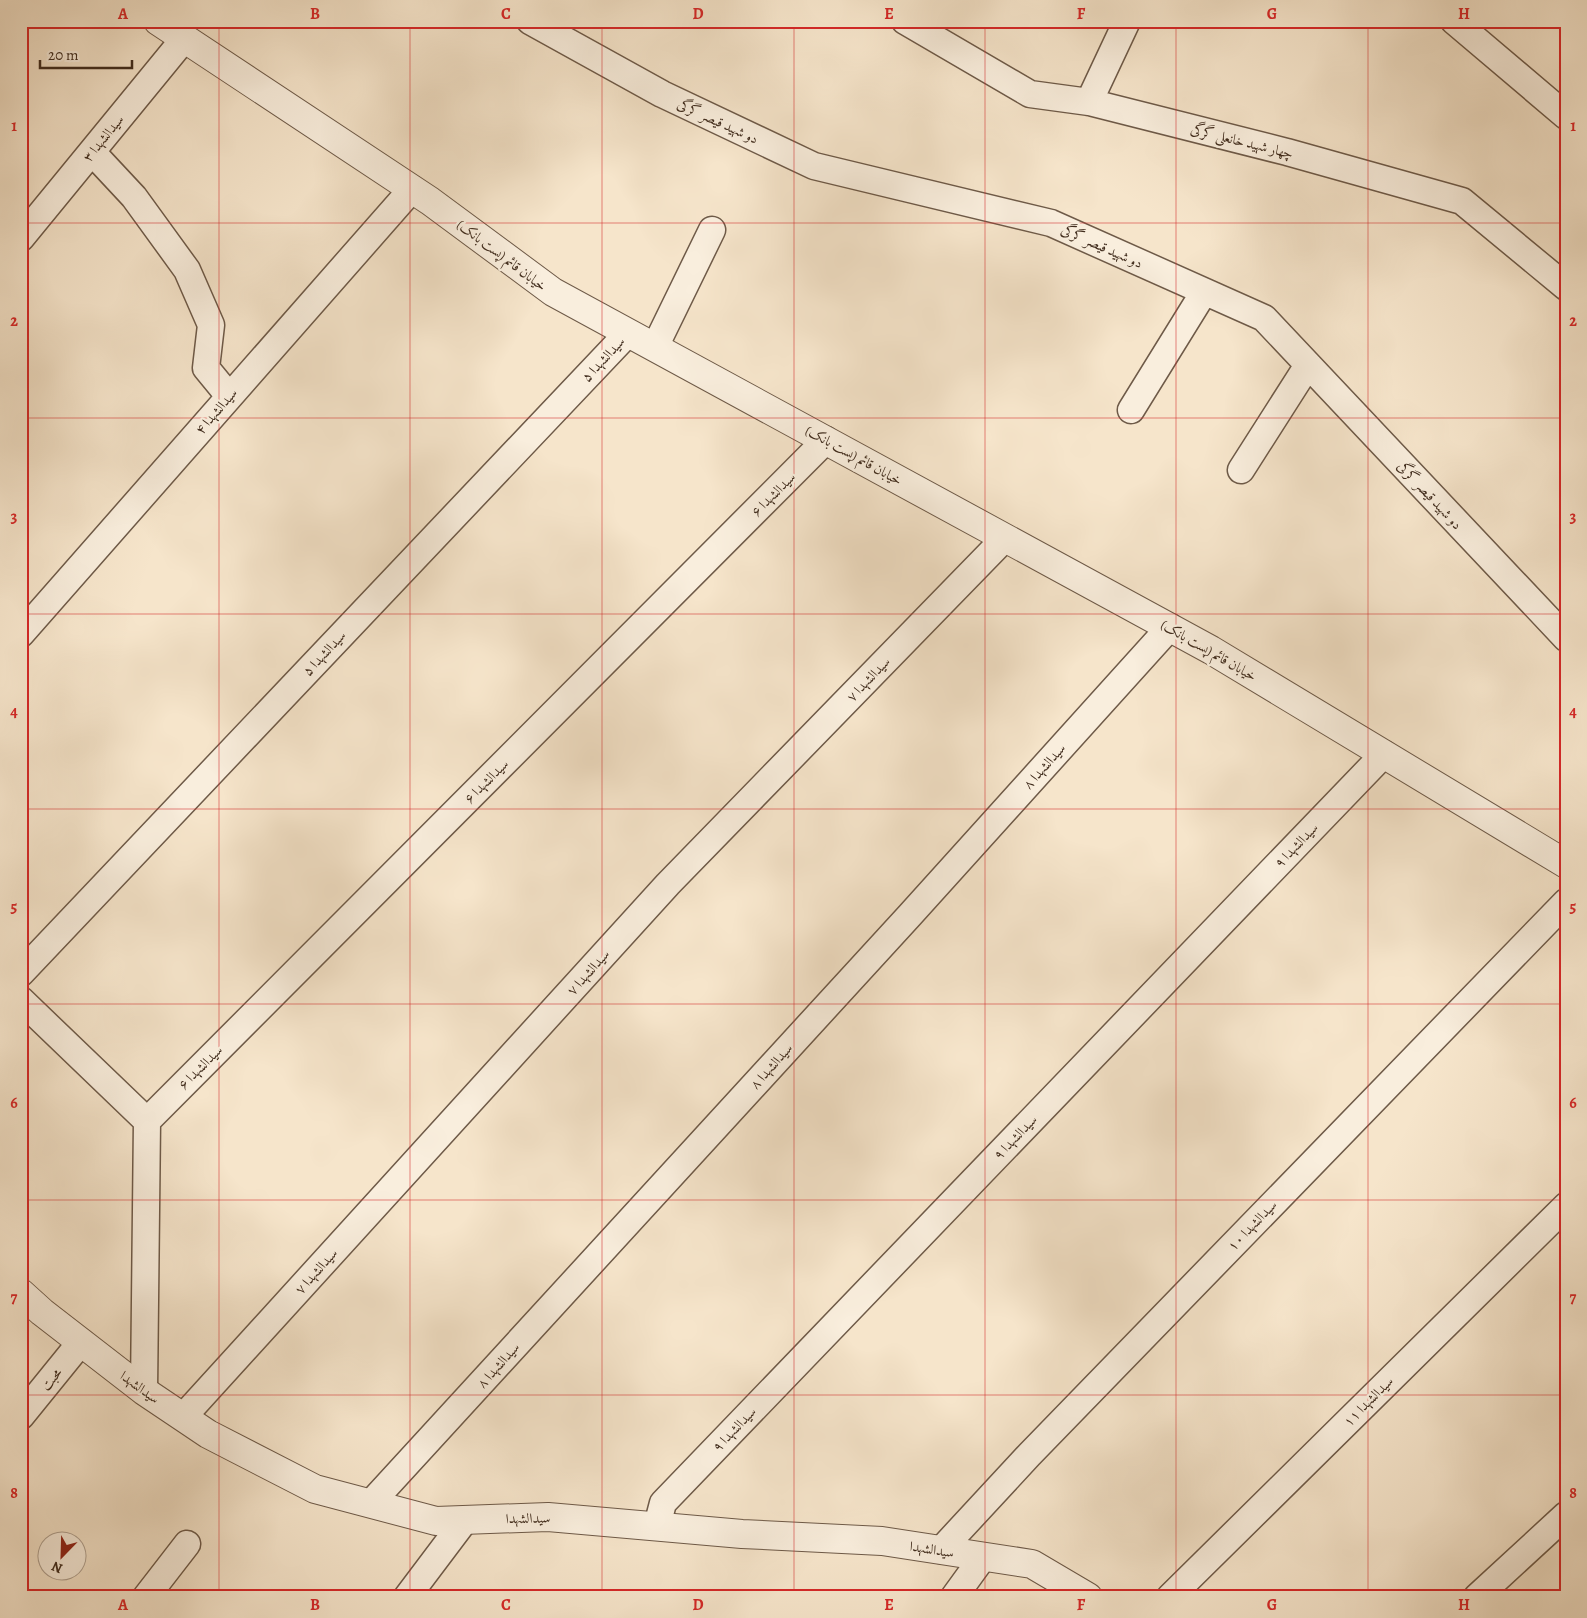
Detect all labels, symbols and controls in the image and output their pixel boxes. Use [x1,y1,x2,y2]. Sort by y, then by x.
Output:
text: A [117,3,129,25]
text: B [310,3,320,25]
text: C [501,3,511,25]
text: D [692,3,704,25]
text: E [884,3,894,25]
text: F [1077,3,1086,25]
text: G [1267,3,1277,25]
text: H [1458,3,1470,25]
scale bar [40,38,132,70]
text: 20 m [48,45,79,65]
street label: دو شهید قیصر گرگی [674,93,762,149]
street label: سیدالشهدا ۳ [78,111,128,166]
text: 1 [11,115,17,137]
text: 1 [1570,115,1576,137]
street label: چهار شهید خانعلی گرگی [1189,119,1295,163]
street label: خیابان قائم (پست بانک) [451,215,551,298]
street label: دو شهید قیصر گرگی [1058,219,1146,273]
text: 2 [10,310,18,332]
text: 2 [1569,310,1577,332]
street label: سیدالشهدا ۵ [577,332,629,386]
street label: سیدالشهدا ۴ [191,384,242,439]
street label: خیابان قائم (پست بانک) [800,421,906,493]
street label: دو شهید قیصر گرگی [1393,456,1467,534]
street label: سیدالشهدا ۶ [747,468,800,521]
text: 3 [11,506,18,528]
text: 3 [1570,506,1577,528]
street label: خیابان قائم (پست بانک) [1156,615,1260,688]
street label: سیدالشهدا ۵ [298,626,350,680]
street label: سیدالشهدا ۷ [842,653,895,706]
text: 4 [10,701,18,723]
text: 4 [1569,701,1577,723]
street label: سیدالشهدا ۸ [1019,739,1070,793]
street label: سیدالشهدا ۶ [460,755,513,808]
street label: سیدالشهدا ۹ [1270,819,1323,872]
text: 5 [11,896,18,918]
text: 5 [1570,896,1577,918]
street label: سیدالشهدا ۷ [563,945,614,999]
street label: سیدالشهدا ۸ [746,1039,797,1093]
street label: سیدالشهدا ۶ [174,1041,227,1094]
text: 6 [10,1092,18,1114]
text: 6 [1569,1092,1577,1114]
street label: سیدالشهدا ۹ [989,1111,1042,1164]
street label: سیدالشهدا ۱۰ [1223,1196,1281,1255]
street label: سیدالشهدا ۷ [291,1244,342,1298]
text: 7 [11,1287,18,1309]
text: 7 [1570,1287,1577,1309]
street label: سیدالشهدا ۸ [473,1338,524,1392]
street label: محبت [36,1364,67,1395]
street label: سیدالشهدا [116,1367,163,1408]
street label: سیدالشهدا ۱۱ [1339,1372,1398,1431]
street label: سیدالشهدا ۹ [708,1403,761,1456]
text: 8 [10,1482,18,1504]
text: 8 [1569,1482,1577,1504]
street label: سیدالشهدا [505,1509,551,1528]
north arrow [38,1530,88,1580]
street label: سیدالشهدا [908,1537,956,1562]
text: N [49,1557,66,1578]
text: A [117,1594,129,1616]
text: B [310,1594,320,1616]
text: C [501,1594,511,1616]
text: D [692,1594,704,1616]
text: E [884,1594,894,1616]
text: F [1077,1594,1086,1616]
text: G [1267,1594,1277,1616]
text: H [1458,1594,1470,1616]

